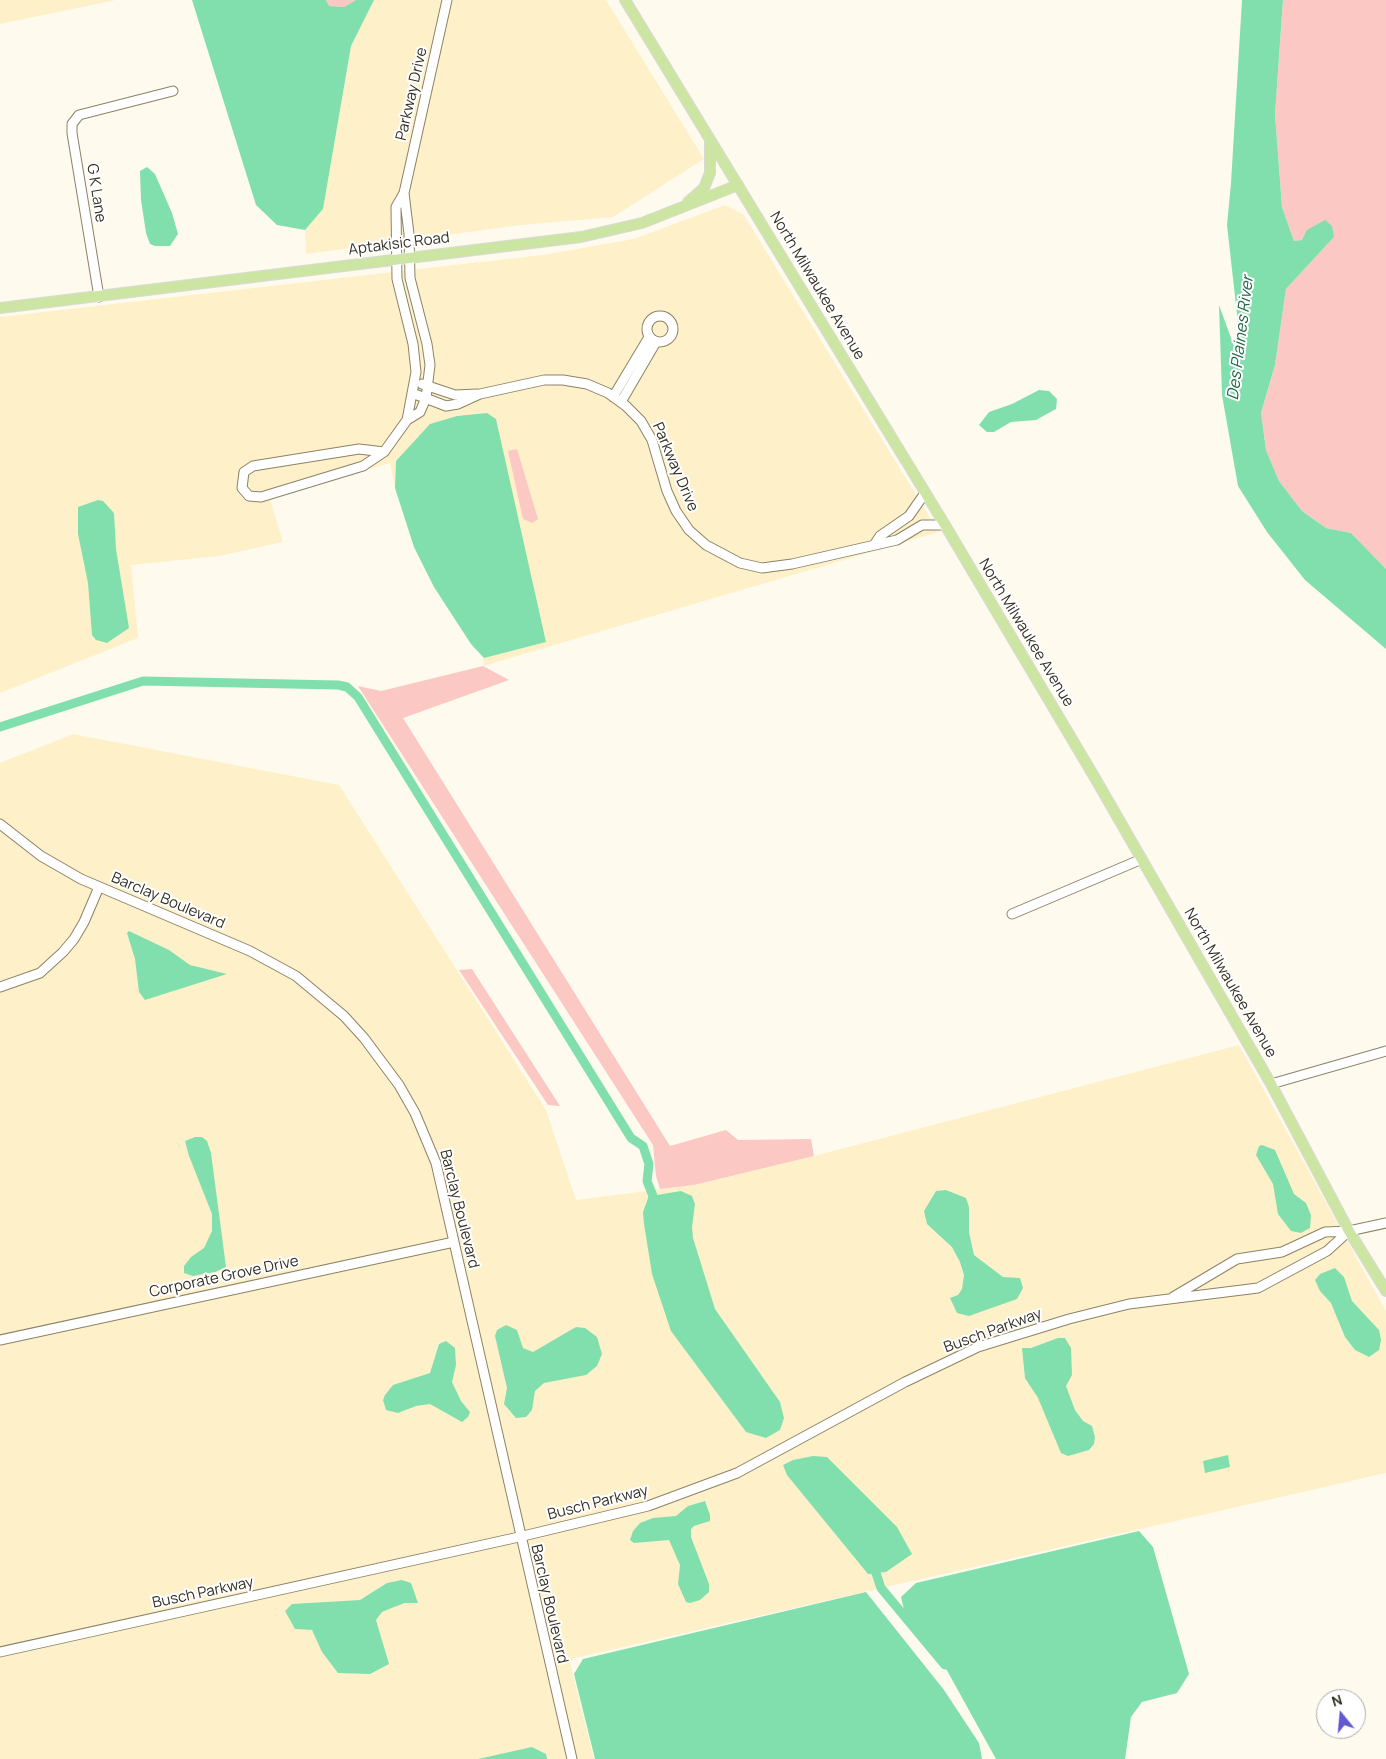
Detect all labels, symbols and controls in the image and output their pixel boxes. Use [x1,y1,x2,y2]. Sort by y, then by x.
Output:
street label: Parkway Drive [393,46,431,142]
street label: G K Lane [82,162,110,224]
street label: North Milwaukee Avenue [766,209,868,363]
street label: Aptakisic Road [347,229,451,259]
water label: Des Plaines River [1224,275,1258,401]
street label: Parkway Drive [648,420,702,514]
street label: North Milwaukee Avenue [975,556,1077,710]
street label: Barclay Boulevard [108,869,228,933]
street label: North Milwaukee Avenue [1180,905,1280,1061]
street label: Barclay Boulevard [436,1148,482,1270]
street label: Corporate Grove Drive [148,1252,300,1302]
street label: Busch Parkway [942,1305,1044,1357]
street label: Busch Parkway [546,1482,650,1524]
street label: Barclay Boulevard [527,1543,571,1665]
street label: Busch Parkway [151,1573,255,1613]
north arrow [1316,1689,1366,1739]
text: N [1329,1690,1344,1711]

